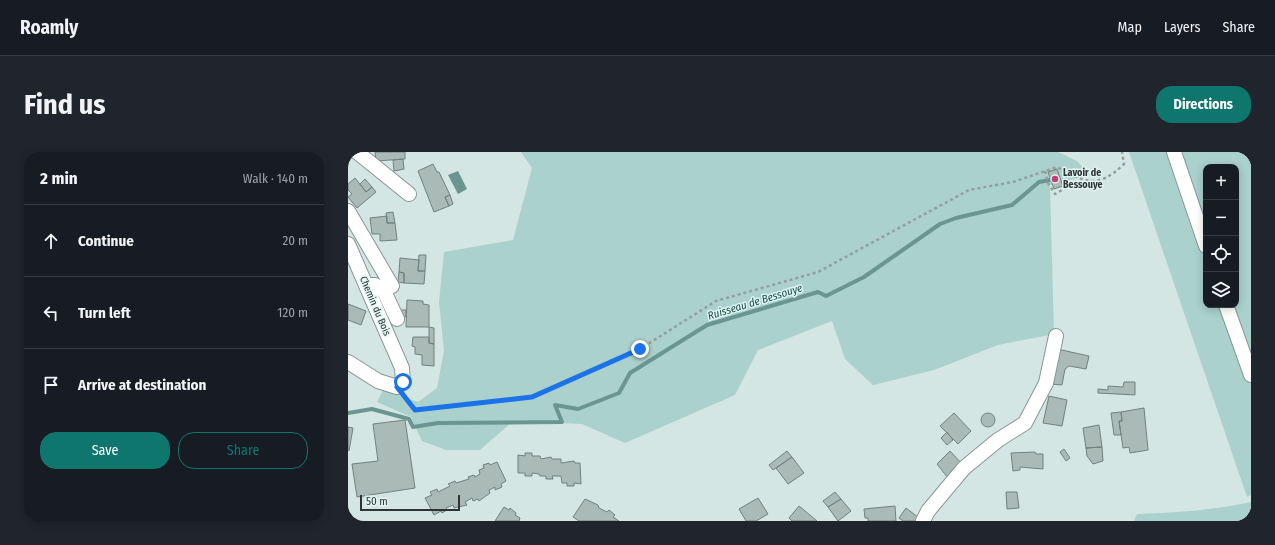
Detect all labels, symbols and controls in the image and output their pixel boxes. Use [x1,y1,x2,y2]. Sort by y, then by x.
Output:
text: Roamly [20,16,78,39]
text: Map [1118,19,1142,36]
text: Layers [1164,19,1200,36]
text: Share [1222,19,1255,36]
button: Directions [1156,86,1251,123]
text: Find us [24,88,106,121]
map controls [1203,164,1239,308]
button: + [1203,164,1239,200]
place label: Lavoir de Bessouye [1063,167,1103,191]
text: 2 min [40,168,78,189]
text: Walk · 140 m [243,171,308,186]
marker: Lavoir de Bessouye [1050,174,1060,184]
button: − [1203,200,1239,236]
icon: ahead [40,230,62,252]
text: Continue [78,232,134,250]
text: 20 m [282,233,308,248]
button: locate [1203,236,1239,272]
button: layers [1203,272,1239,308]
street label: Chemin du Bois [357,274,393,338]
water label: Ruisseau de Bessouye [706,281,804,323]
icon: left [40,302,62,324]
text: Turn left [78,304,131,322]
text: 120 m [277,305,308,320]
route end [631,340,649,358]
route start [394,373,412,391]
icon: arrive [40,374,62,396]
text: Arrive at destination [78,376,206,394]
button: Save [40,432,170,469]
button: Share [178,432,308,469]
scale bar [360,493,460,512]
text: 50 m [366,495,388,508]

